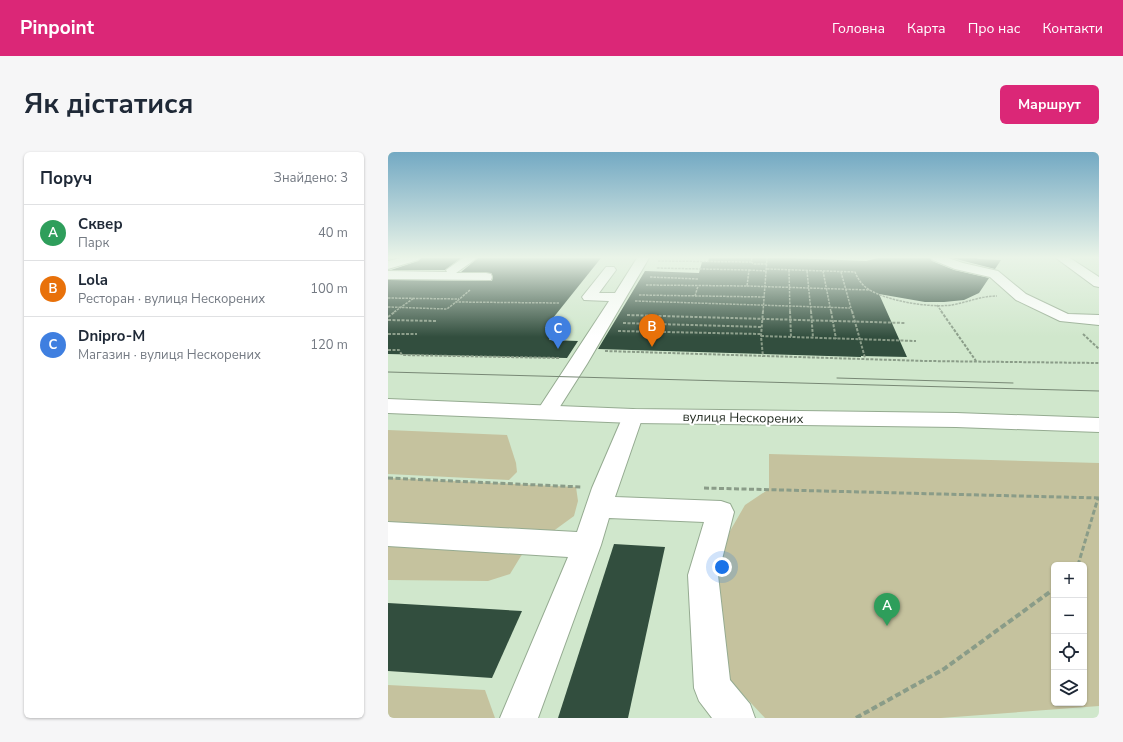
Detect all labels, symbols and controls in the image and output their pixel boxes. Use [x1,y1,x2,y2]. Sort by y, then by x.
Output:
text: Pinpoint [20,15,94,41]
text: Головна [832,19,885,38]
text: Карта [907,19,946,38]
text: Про нас [968,19,1020,38]
text: Контакти [1042,19,1103,38]
text: Як дістатися [24,85,193,123]
button: Маршрут [1000,85,1099,124]
text: Поруч [40,167,92,190]
text: Знайдено: 3 [274,169,348,187]
text: Сквер [78,214,123,234]
text: A [48,224,58,242]
text: 40 m [318,224,348,242]
text: Парк [78,234,109,252]
text: Lola [78,270,108,290]
text: B [49,280,57,298]
text: 100 m [310,280,348,298]
text: Ресторан · вулиця Нескорених [78,290,265,308]
pin: B [639,314,665,347]
pin: C [545,316,571,349]
text: Dnipro-M [78,326,145,346]
text: C [49,336,57,354]
text: 120 m [310,336,348,354]
text: Магазин · вулиця Нескорених [78,346,261,364]
street label: вулиця Нескорених [682,408,804,428]
your location [712,557,732,577]
map controls [1051,562,1087,706]
button: + [1051,562,1087,598]
pin: A [874,593,900,626]
button: − [1051,598,1087,634]
button: locate [1051,634,1087,670]
button: layers [1051,670,1087,706]

